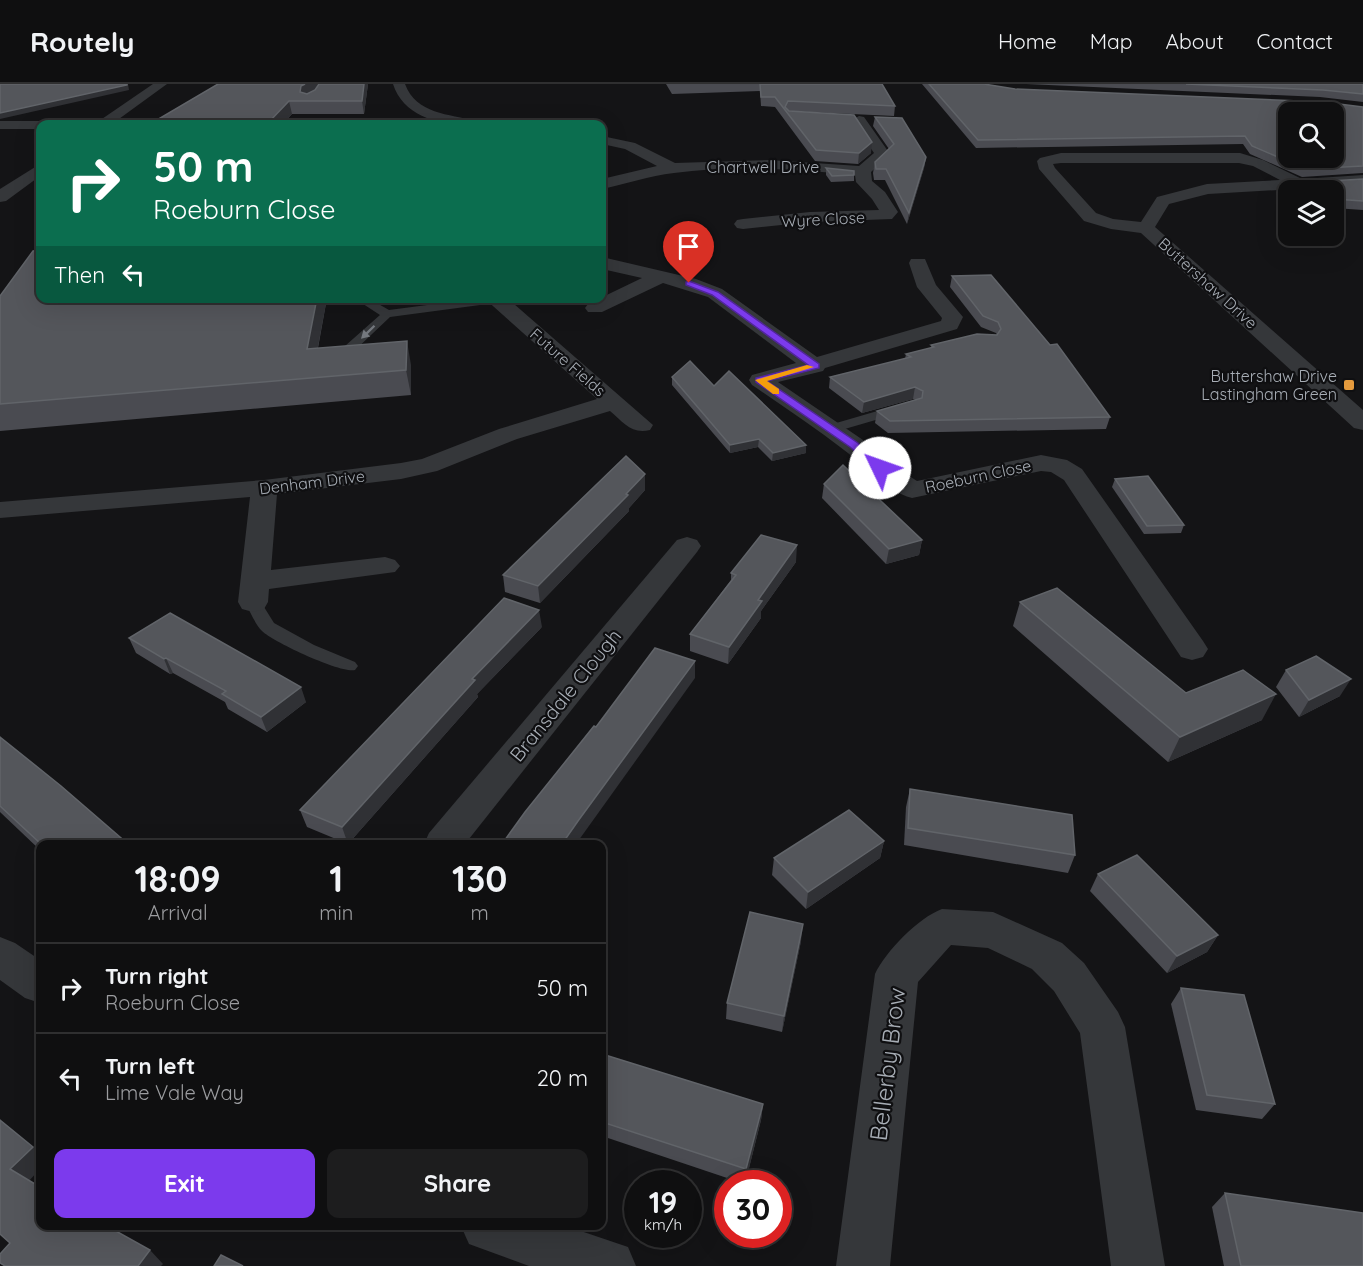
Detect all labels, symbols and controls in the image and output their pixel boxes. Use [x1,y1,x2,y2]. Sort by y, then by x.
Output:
text: Routely [30,24,134,59]
text: Home [998,28,1057,54]
text: Map [1090,28,1133,54]
text: About [1166,28,1224,54]
text: Contact [1257,28,1333,54]
map controls [1278,102,1344,246]
button: search [1278,102,1344,168]
text: 50 m [153,140,253,193]
icon: right [54,144,132,222]
street label: Chartwell Drive [707,157,819,177]
button: layers [1278,180,1344,246]
text: Roeburn Close [153,192,335,226]
street label: Wyre Close [781,207,865,231]
pin [663,221,714,283]
icon: arrive [672,230,705,263]
street label: Buttershaw Drive [1154,233,1262,333]
icon: left [117,258,150,291]
text: Then [54,261,105,289]
one-way arrow [361,324,375,338]
street label: Future Fields [526,324,610,400]
place label: Buttershaw Drive Lastingham Green [1201,366,1337,404]
marker: Buttershaw Drive Lastingham Green [1342,378,1356,392]
position arrow [848,436,912,500]
street label: Roeburn Close [923,455,1033,497]
street label: Denham Drive [258,466,366,498]
street label: Bransdale Clough [504,624,626,766]
text: 18:09 [135,856,221,901]
text: 1 [329,856,343,901]
text: 130 [452,856,507,901]
text: Arrival [148,900,208,925]
text: min [319,900,353,925]
text: m [471,900,489,925]
text: Turn right [105,962,209,990]
icon: right [54,972,87,1005]
text: 50 m [537,974,588,1002]
street label: Bellerby Brow [863,986,911,1142]
text: Roeburn Close [105,990,240,1015]
text: Turn left [105,1052,195,1080]
icon: left [54,1062,87,1095]
text: 20 m [537,1064,588,1092]
text: Lime Vale Way [105,1080,244,1105]
button: Exit [54,1149,315,1218]
button: Share [327,1149,588,1218]
speed limit sign: 30 [714,1170,792,1248]
text: 19 [649,1183,677,1221]
text: km/h [644,1215,682,1234]

